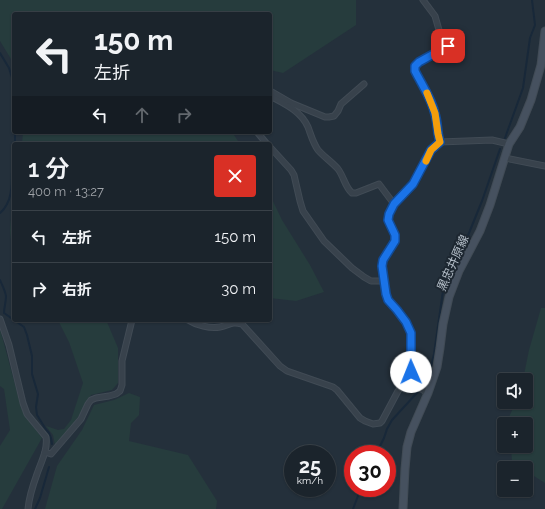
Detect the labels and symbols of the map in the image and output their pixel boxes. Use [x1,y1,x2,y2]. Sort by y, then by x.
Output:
pin [431,29,465,63]
street label: 黒忠井原線 [434,233,472,293]
position arrow [390,351,432,393]
speed limit sign: 30 [344,445,396,497]

